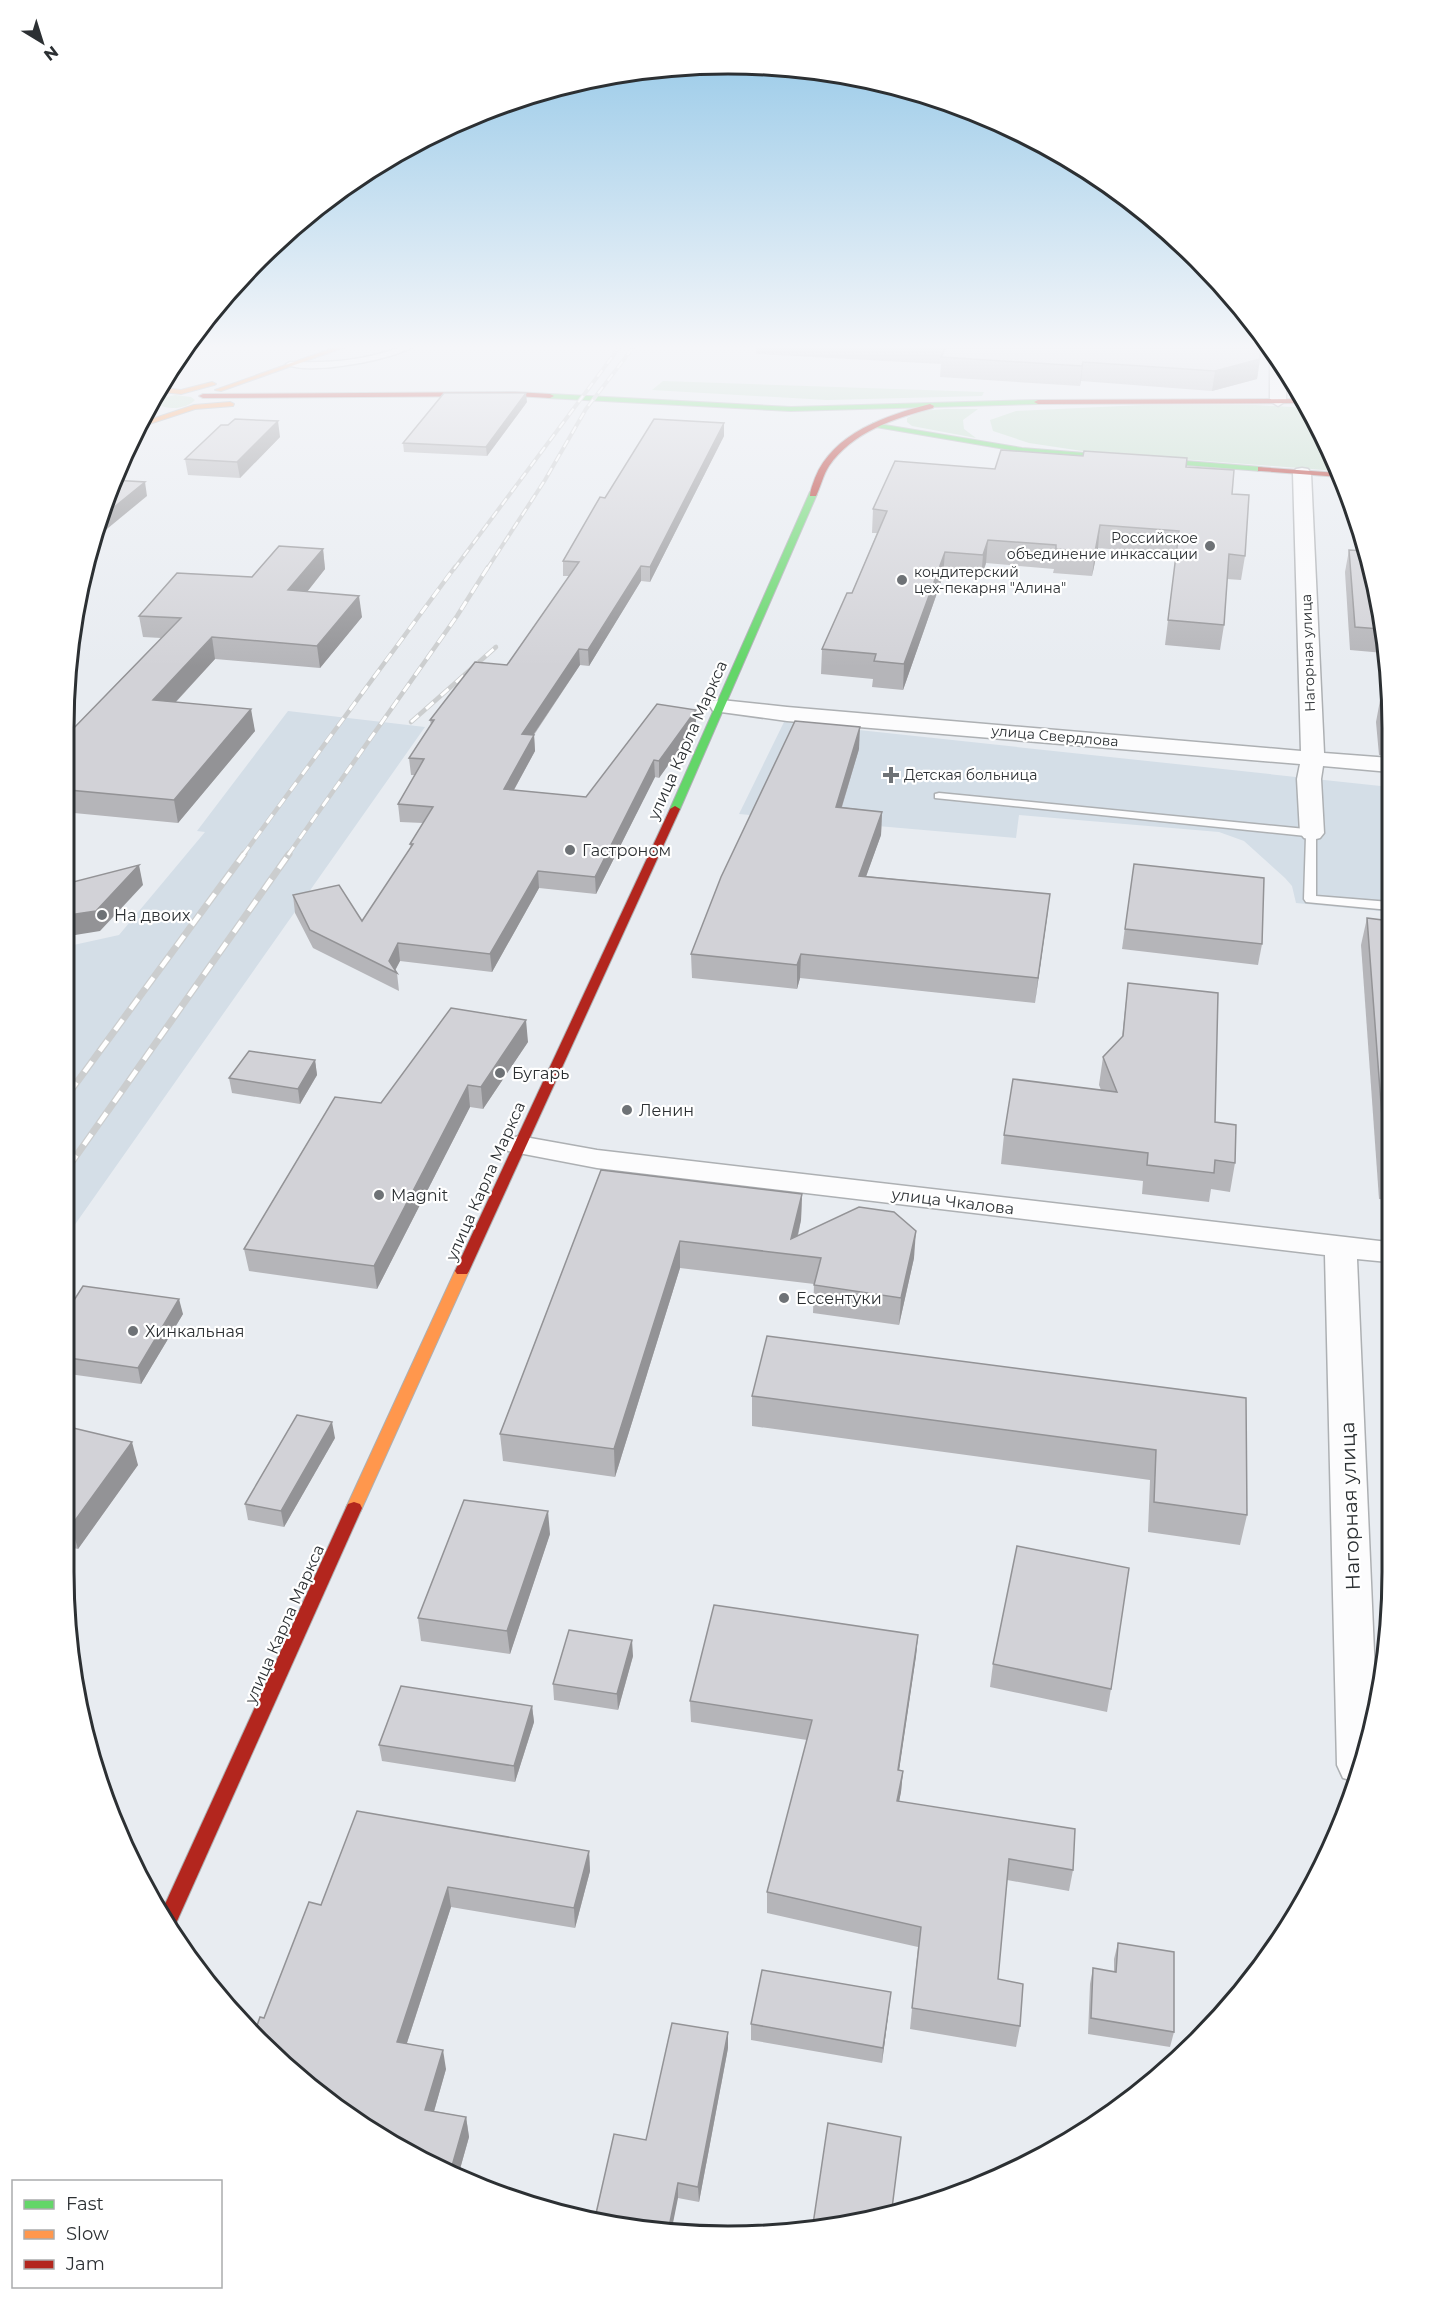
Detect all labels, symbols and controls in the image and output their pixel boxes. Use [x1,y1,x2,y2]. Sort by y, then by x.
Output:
north arrow [12,12,72,72]
text: N [40,42,62,65]
place label: Российское объединение инкассации [1007,529,1198,563]
marker: Российское объединение инкассации [1203,539,1217,553]
place label: кондитерский цех-пекарня "Алина" [914,563,1066,597]
marker: кондитерский цех-пекарня "Алина" [895,573,909,587]
street label: Нагорная улица [1297,594,1319,712]
street label: улица Карла Маркса [643,658,731,824]
street label: улица Свердлова [990,721,1119,751]
marker: Детская больница [882,766,900,784]
place label: Детская больница [904,766,1037,784]
place label: Гастроном [582,841,671,860]
marker: Гастроном [563,843,577,857]
place label: На двоих [114,906,191,925]
marker: На двоих [95,908,109,922]
place label: Бугарь [512,1064,569,1083]
marker: Бугарь [493,1066,507,1080]
street label: улица Карла Маркса [441,1099,529,1265]
place label: Ленин [639,1101,694,1120]
marker: Ленин [620,1103,634,1117]
street label: улица Чкалова [890,1184,1015,1218]
place label: Magnit [391,1186,449,1205]
marker: Magnit [372,1188,386,1202]
place label: Ессентуки [796,1289,882,1308]
marker: Ессентуки [777,1291,791,1305]
place label: Хинкальная [145,1322,244,1341]
marker: Хинкальная [126,1324,140,1338]
street label: Нагорная улица [1335,1421,1365,1591]
street label: улица Карла Маркса [240,1542,328,1708]
legend [12,2180,222,2288]
text: Fast [66,2193,104,2215]
text: Slow [66,2223,109,2245]
text: Jam [65,2253,105,2275]

